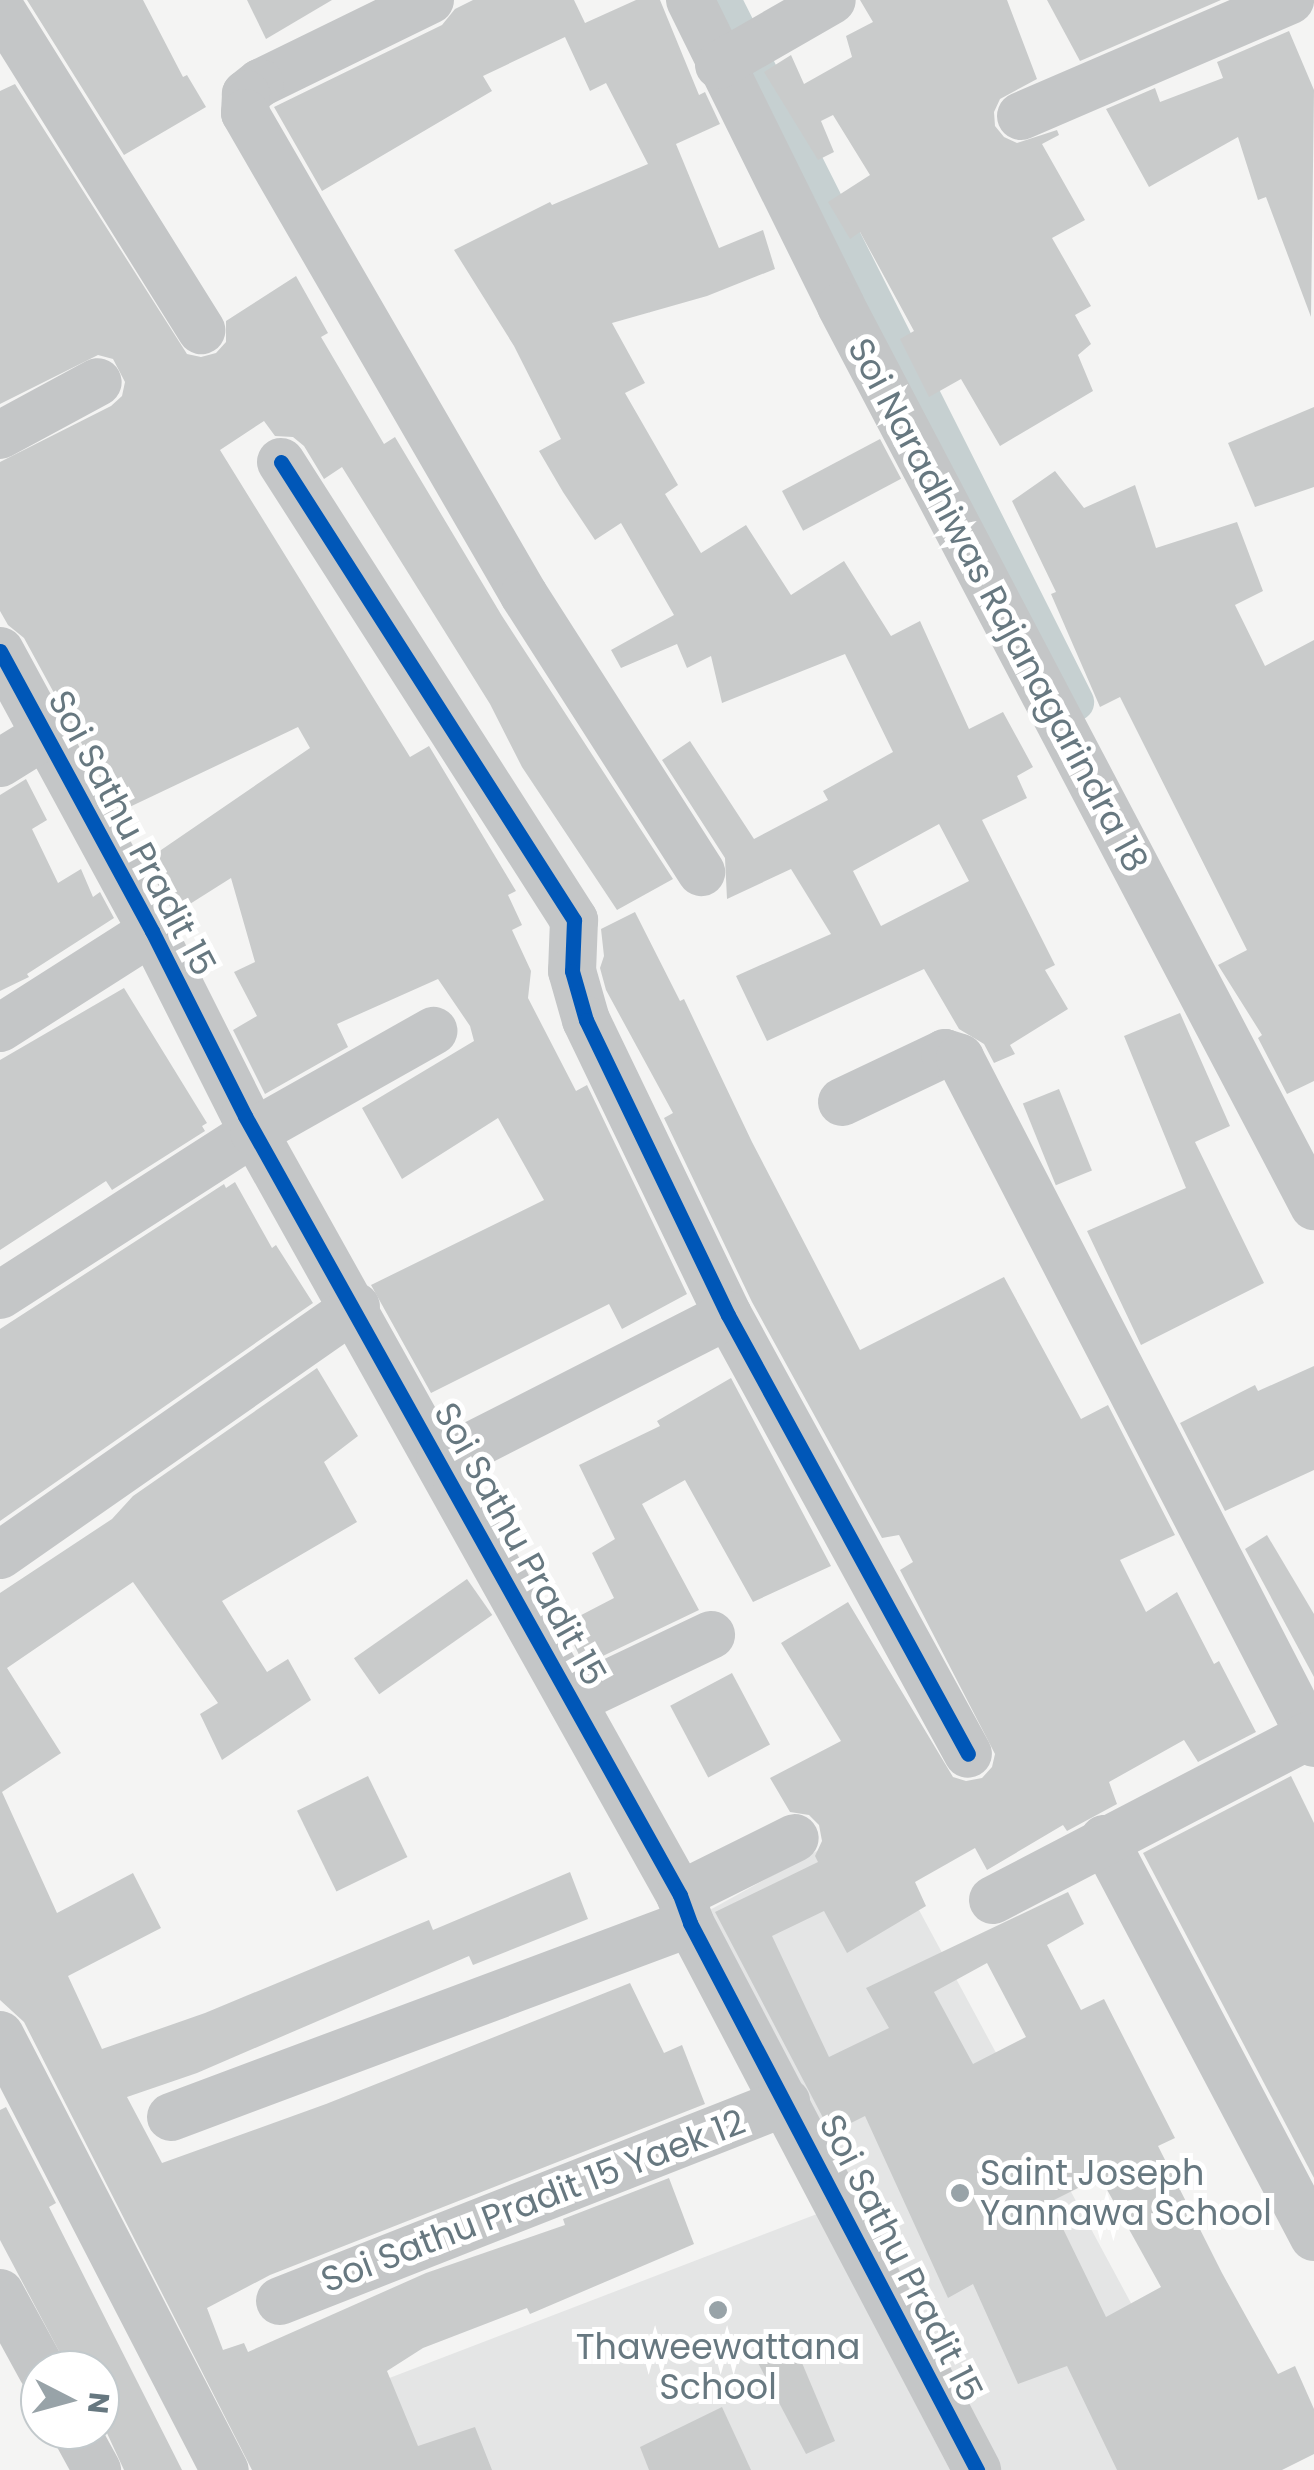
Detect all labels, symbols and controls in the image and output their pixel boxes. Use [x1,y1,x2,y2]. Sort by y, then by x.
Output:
street label: Soi Naradhiwas Rajanagarindra 18 [839,331,1157,879]
street label: Soi Sathu Pradit 15 [39,683,225,983]
street label: Soi Sathu Pradit 15 [425,1395,615,1693]
street label: Soi Sathu Pradit 15 Yaek 12 [315,2101,751,2301]
street label: Soi Sathu Pradit 15 [810,2107,992,2409]
place label: Saint Joseph Yannawa School [980,2152,1272,2234]
marker: Saint Joseph Yannawa School [949,2182,971,2204]
marker: Thaweewattana School [707,2299,729,2321]
place label: Thaweewattana School [576,2326,860,2408]
north arrow [20,2350,120,2450]
text: N [78,2390,119,2415]

